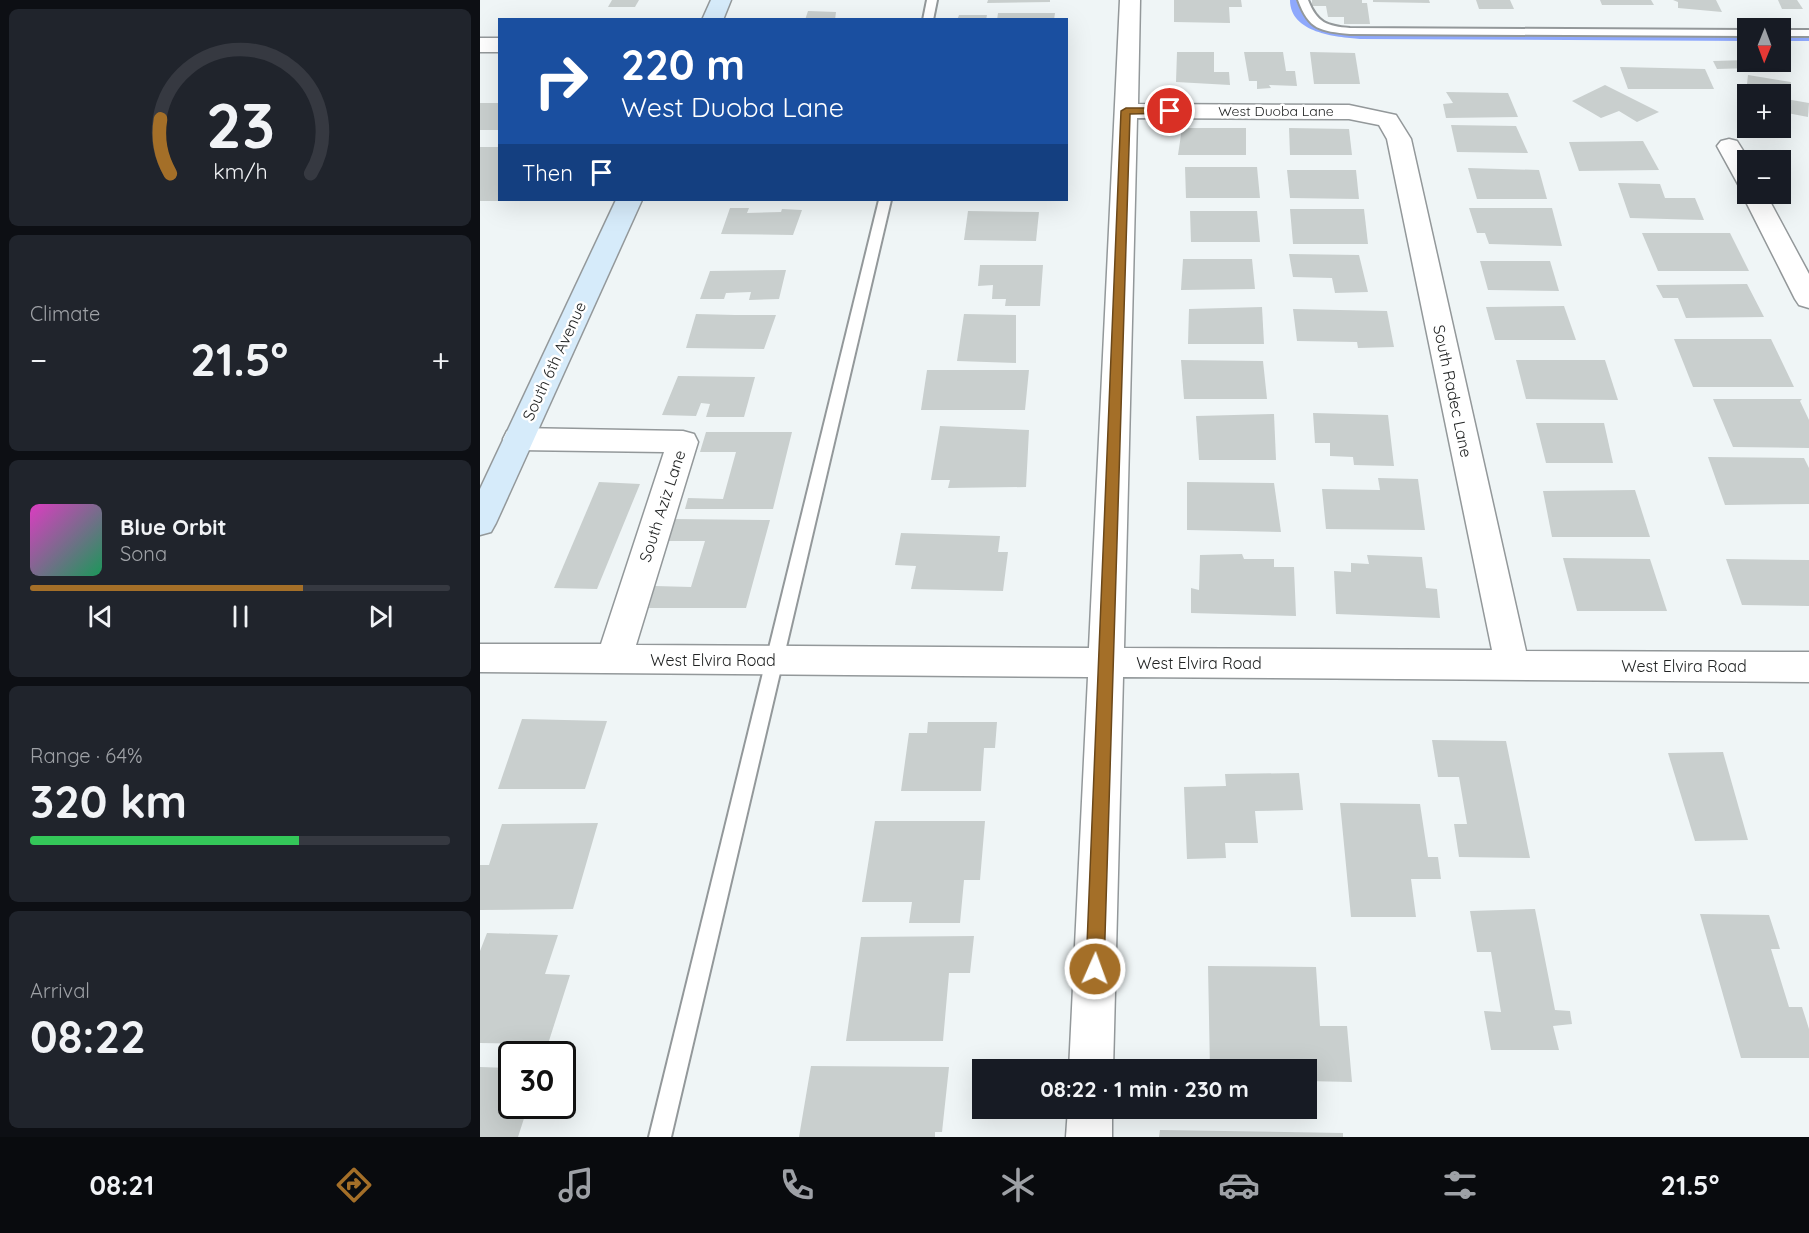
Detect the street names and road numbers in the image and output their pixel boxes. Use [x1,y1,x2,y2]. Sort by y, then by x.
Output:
street label: West Duoba Lane [1218,102,1334,120]
street label: South 6th Avenue [518,298,590,424]
street label: South Radec Lane [1429,323,1477,459]
street label: South Aziz Lane [634,447,690,565]
street label: West Elvira Road [650,650,776,670]
street label: West Elvira Road [1136,653,1262,673]
street label: West Elvira Road [1621,656,1747,676]

